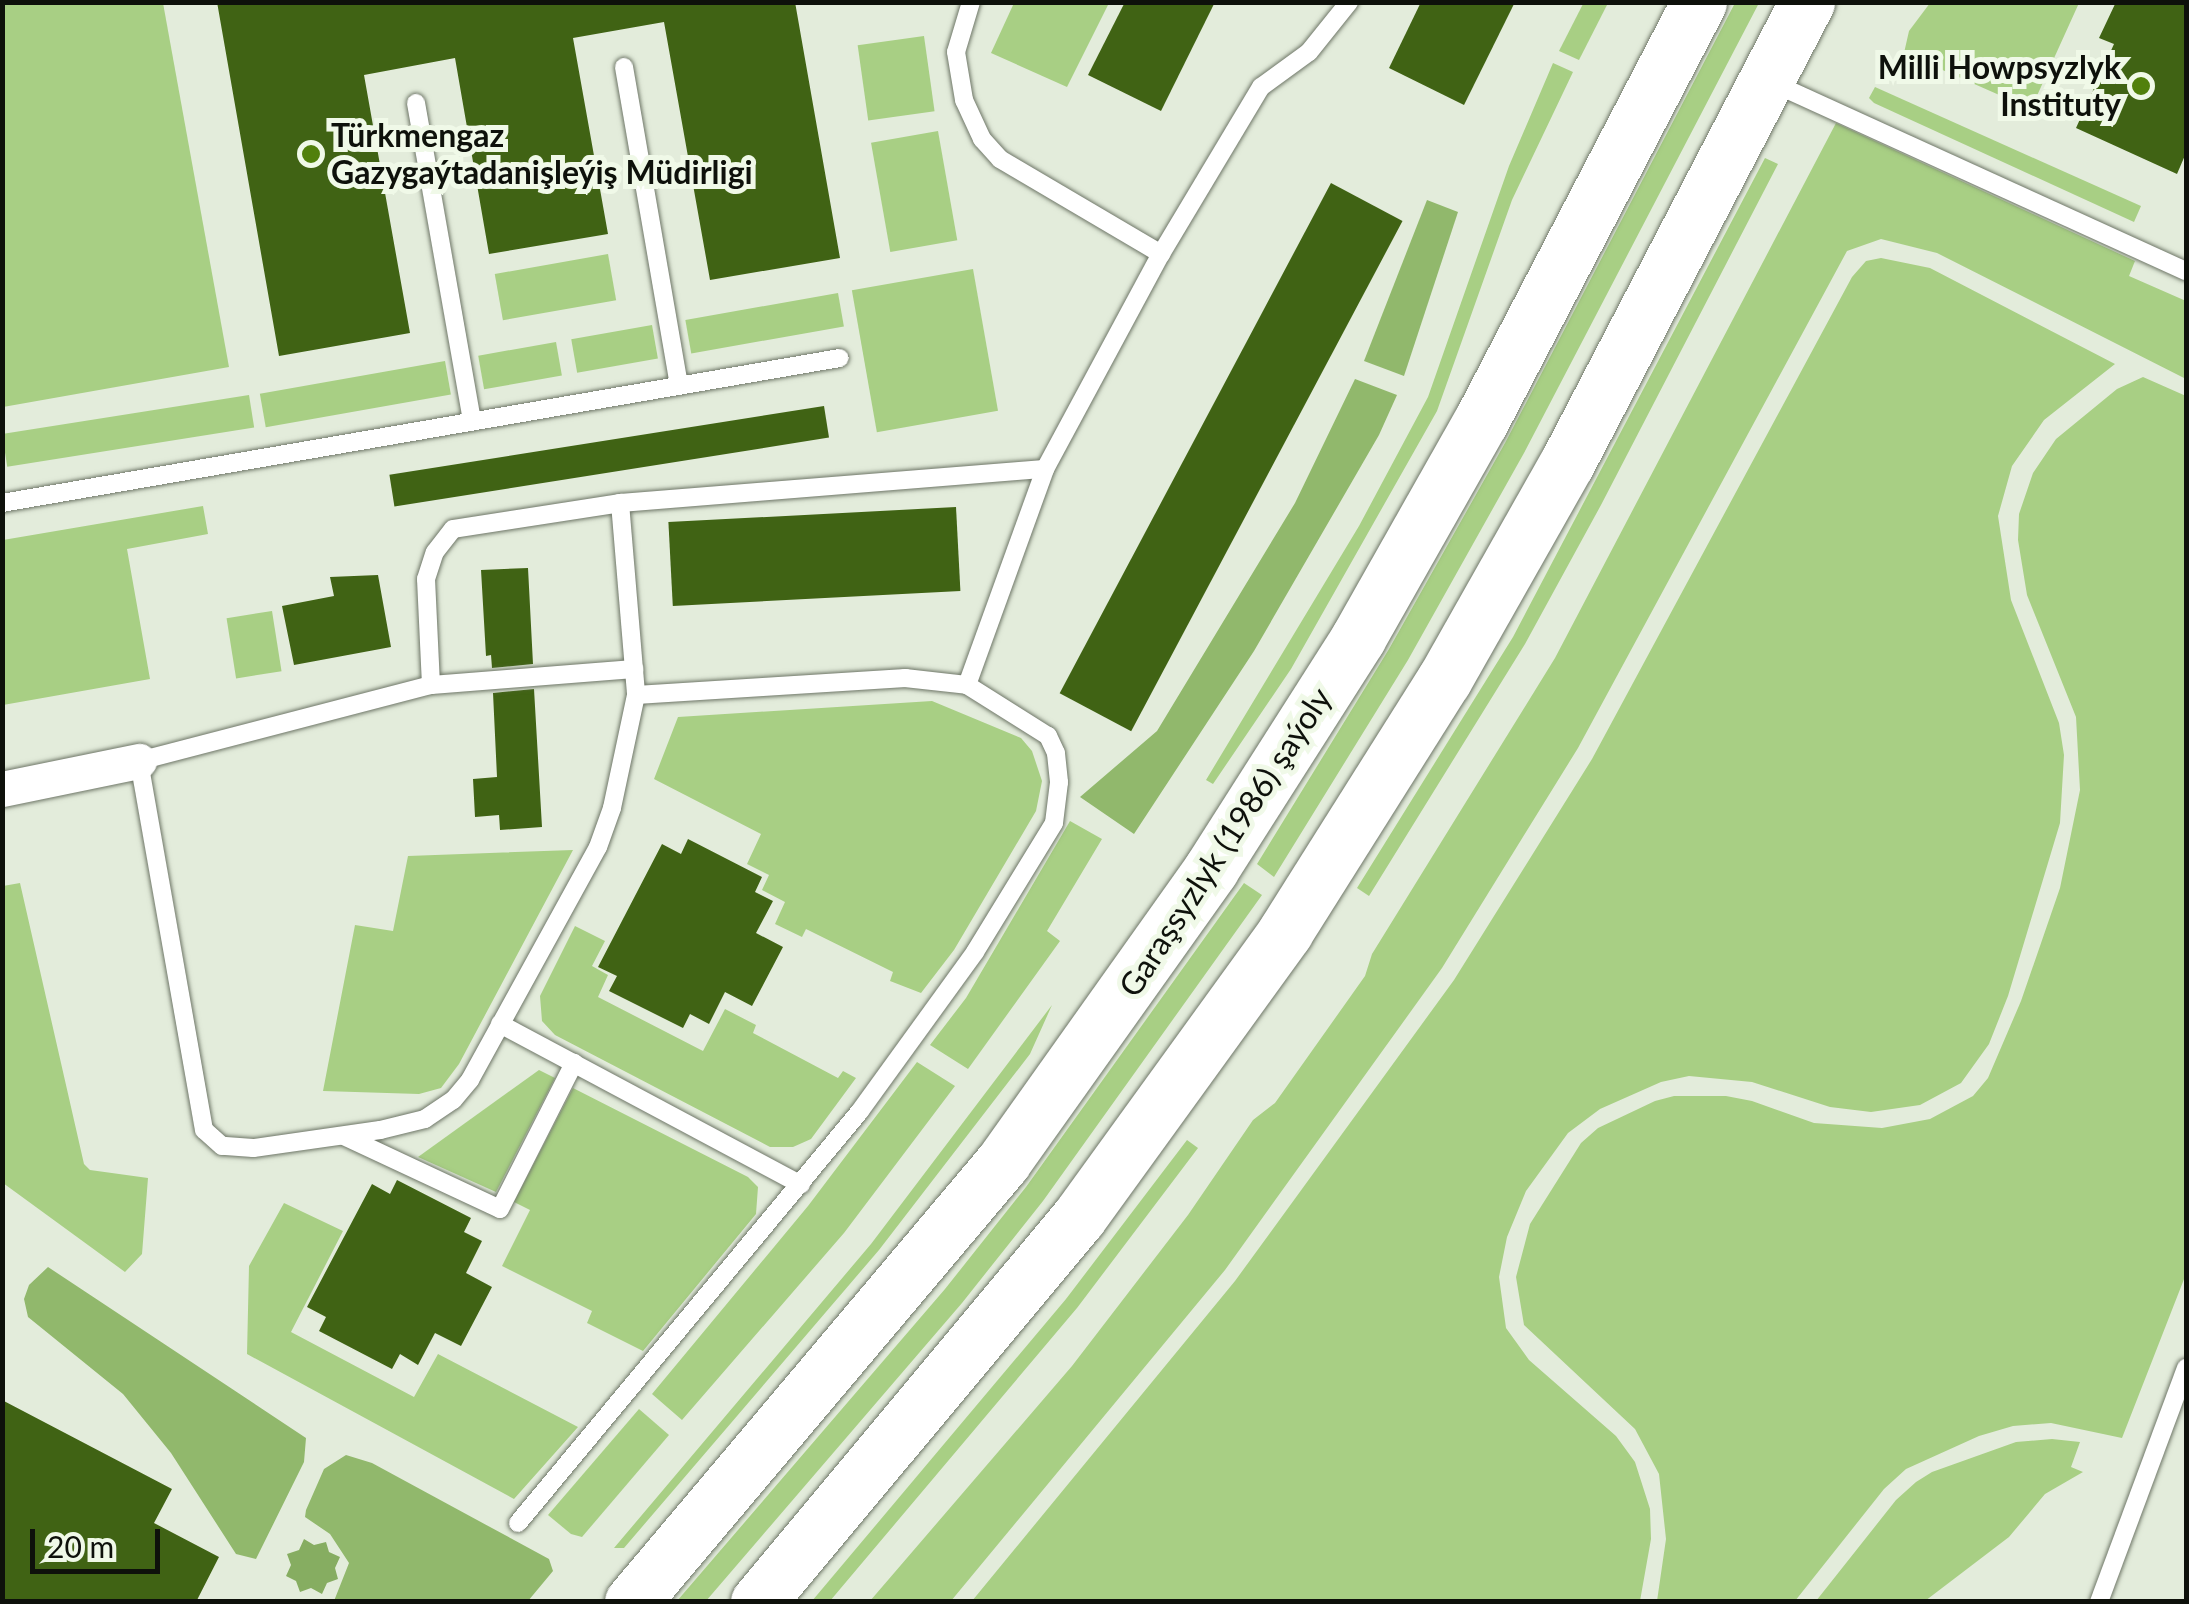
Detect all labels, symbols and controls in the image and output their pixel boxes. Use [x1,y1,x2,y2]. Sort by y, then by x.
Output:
place label: Milli Howpsyzlyk Instituty [1878,49,2121,124]
marker: Milli Howpsyzlyk Instituty [2130,75,2152,97]
place label: Türkmengaz Gazygaýtadanişleýiş Müdirligi [331,117,753,192]
marker: Türkmengaz Gazygaýtadanişleýiş Müdirligi [300,143,322,165]
street label: Garaşsyzlyk (1986) şaýoly [1111,680,1339,1004]
scale bar [35,1509,165,1571]
text: 20 m [47,1528,114,1564]

